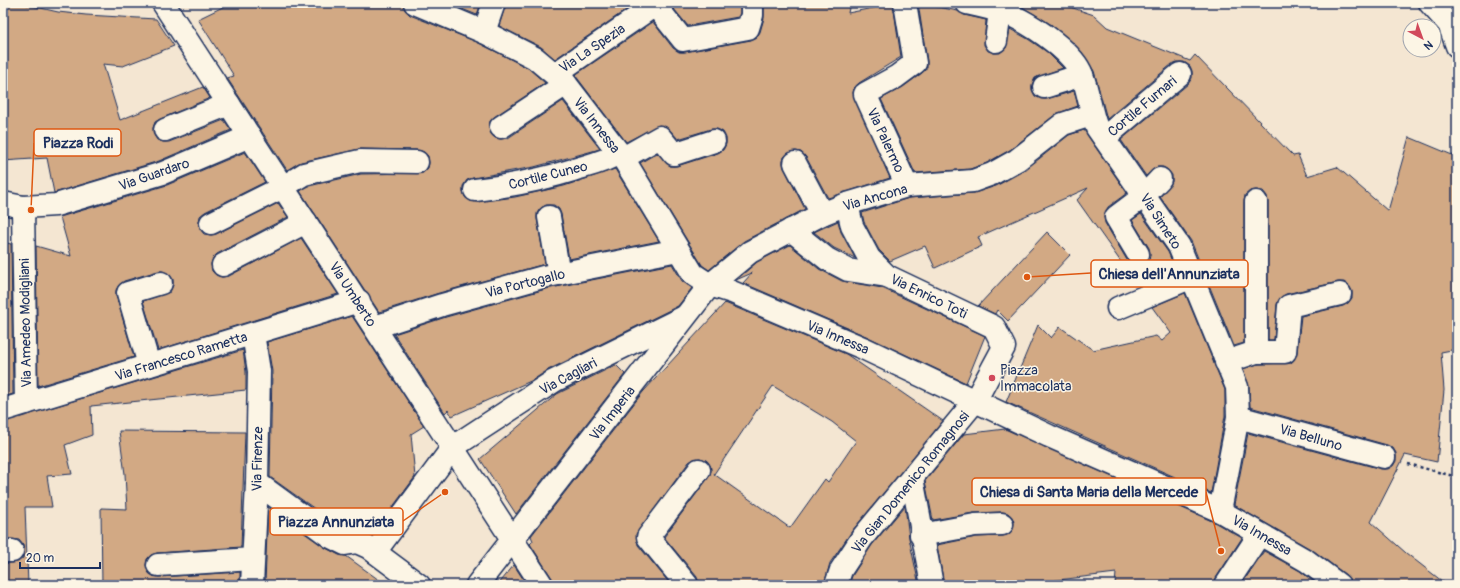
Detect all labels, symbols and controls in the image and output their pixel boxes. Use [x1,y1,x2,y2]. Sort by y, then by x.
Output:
north arrow [1402,18,1442,58]
street label: Via La Spezia [556,20,628,77]
text: N [1421,38,1435,53]
street label: Cortile Furnari [1104,72,1181,140]
street label: Via Innessa [570,94,624,157]
street label: Via Palermo [863,105,908,176]
callout: Piazza Rodi [34,129,121,156]
text: Piazza Rodi [43,134,114,153]
street label: Via Guardaro [117,154,192,194]
street label: Cortile Cuneo [507,157,590,193]
street label: Via Ancona [841,180,909,215]
street label: Via Simeto [1136,190,1185,253]
street label: Via Amedeo Modigliani [16,258,35,388]
street label: Via Umberto [325,259,380,330]
callout: Chiesa dell'Annunziata [1091,260,1248,287]
street label: Via Portogallo [483,265,567,302]
text: Chiesa dell'Annunziata [1098,265,1240,284]
street label: Via Enrico Toti [887,270,971,323]
street label: Via Innessa [804,317,872,358]
street label: Via Francesco Rametta [113,328,249,385]
street label: Via Cagliari [537,354,600,399]
place label: Piazza Immacolata [1000,362,1072,395]
marker: Piazza Immacolata [987,373,997,383]
street label: Via Imperia [586,383,639,444]
street label: Via Gian Domenico Romagnosi [848,407,973,557]
street label: Via Belluno [1277,420,1345,455]
street label: Via Firenze [248,426,267,492]
callout: Chiesa di Santa Maria della Mercede [972,478,1206,505]
text: Chiesa di Santa Maria della Mercede [980,483,1199,502]
callout: Piazza Annunziata [270,508,403,535]
street label: Via Innessa [1229,512,1295,559]
text: Piazza Annunziata [278,513,394,532]
scale bar [20,544,100,570]
text: 20 m [26,551,55,566]

